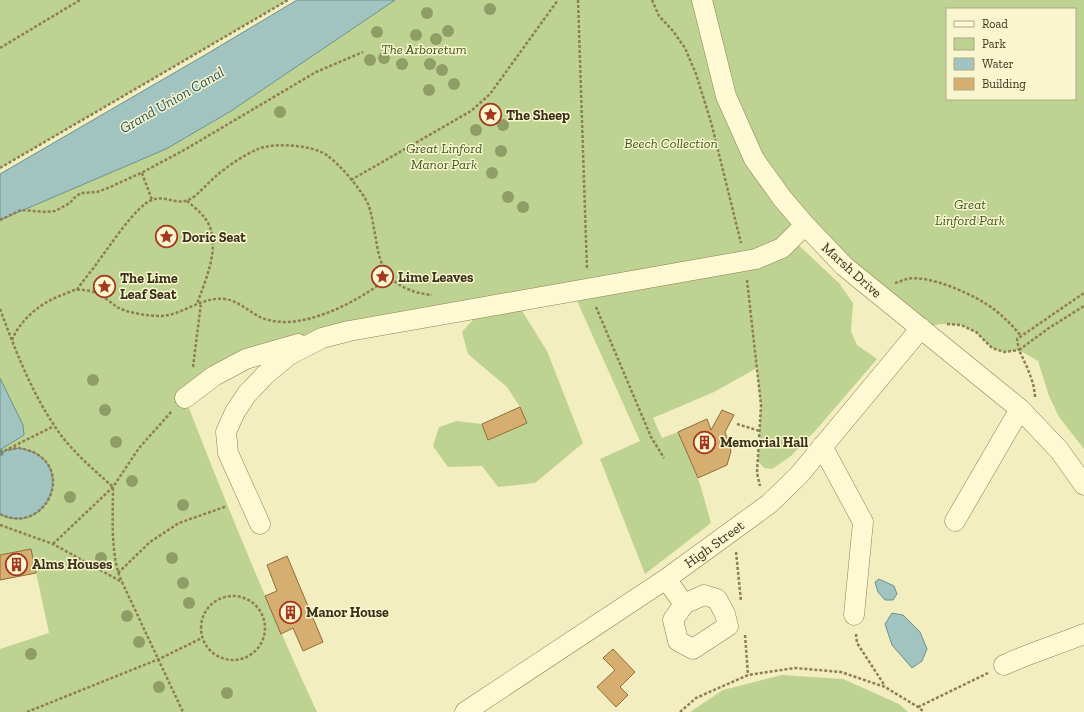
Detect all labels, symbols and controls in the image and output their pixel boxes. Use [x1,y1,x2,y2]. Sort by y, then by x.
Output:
legend [946,8,1076,100]
text: Road [982,17,1008,31]
text: Park [982,37,1007,51]
park label: The Arboretum [381,41,467,58]
text: Water [982,57,1014,71]
water label: Grand Union Canal [117,63,227,137]
text: Building [982,77,1026,91]
place icon: The Sheep [477,102,503,128]
place label: The Sheep [506,107,570,124]
park label: Beech Collection [624,135,718,152]
park label: Great Linford Manor Park [406,140,482,173]
park label: Great Linford Park [935,196,1005,229]
place icon: Doric Seat [153,224,179,250]
place label: Doric Seat [182,229,246,246]
street label: Marsh Drive [818,239,885,302]
place icon: Lime Leaves [370,264,396,290]
place label: Lime Leaves [398,269,474,286]
place label: The Lime Leaf Seat [120,270,178,303]
place icon: The Lime Leaf Seat [91,273,117,299]
building icon: Memorial Hall [692,429,718,455]
place label: Memorial Hall [720,434,808,451]
street label: High Street [681,517,748,572]
building icon: Alms Houses [4,551,30,577]
place label: Alms Houses [32,556,113,573]
building icon: Manor House [278,599,304,625]
place label: Manor House [306,604,389,621]

